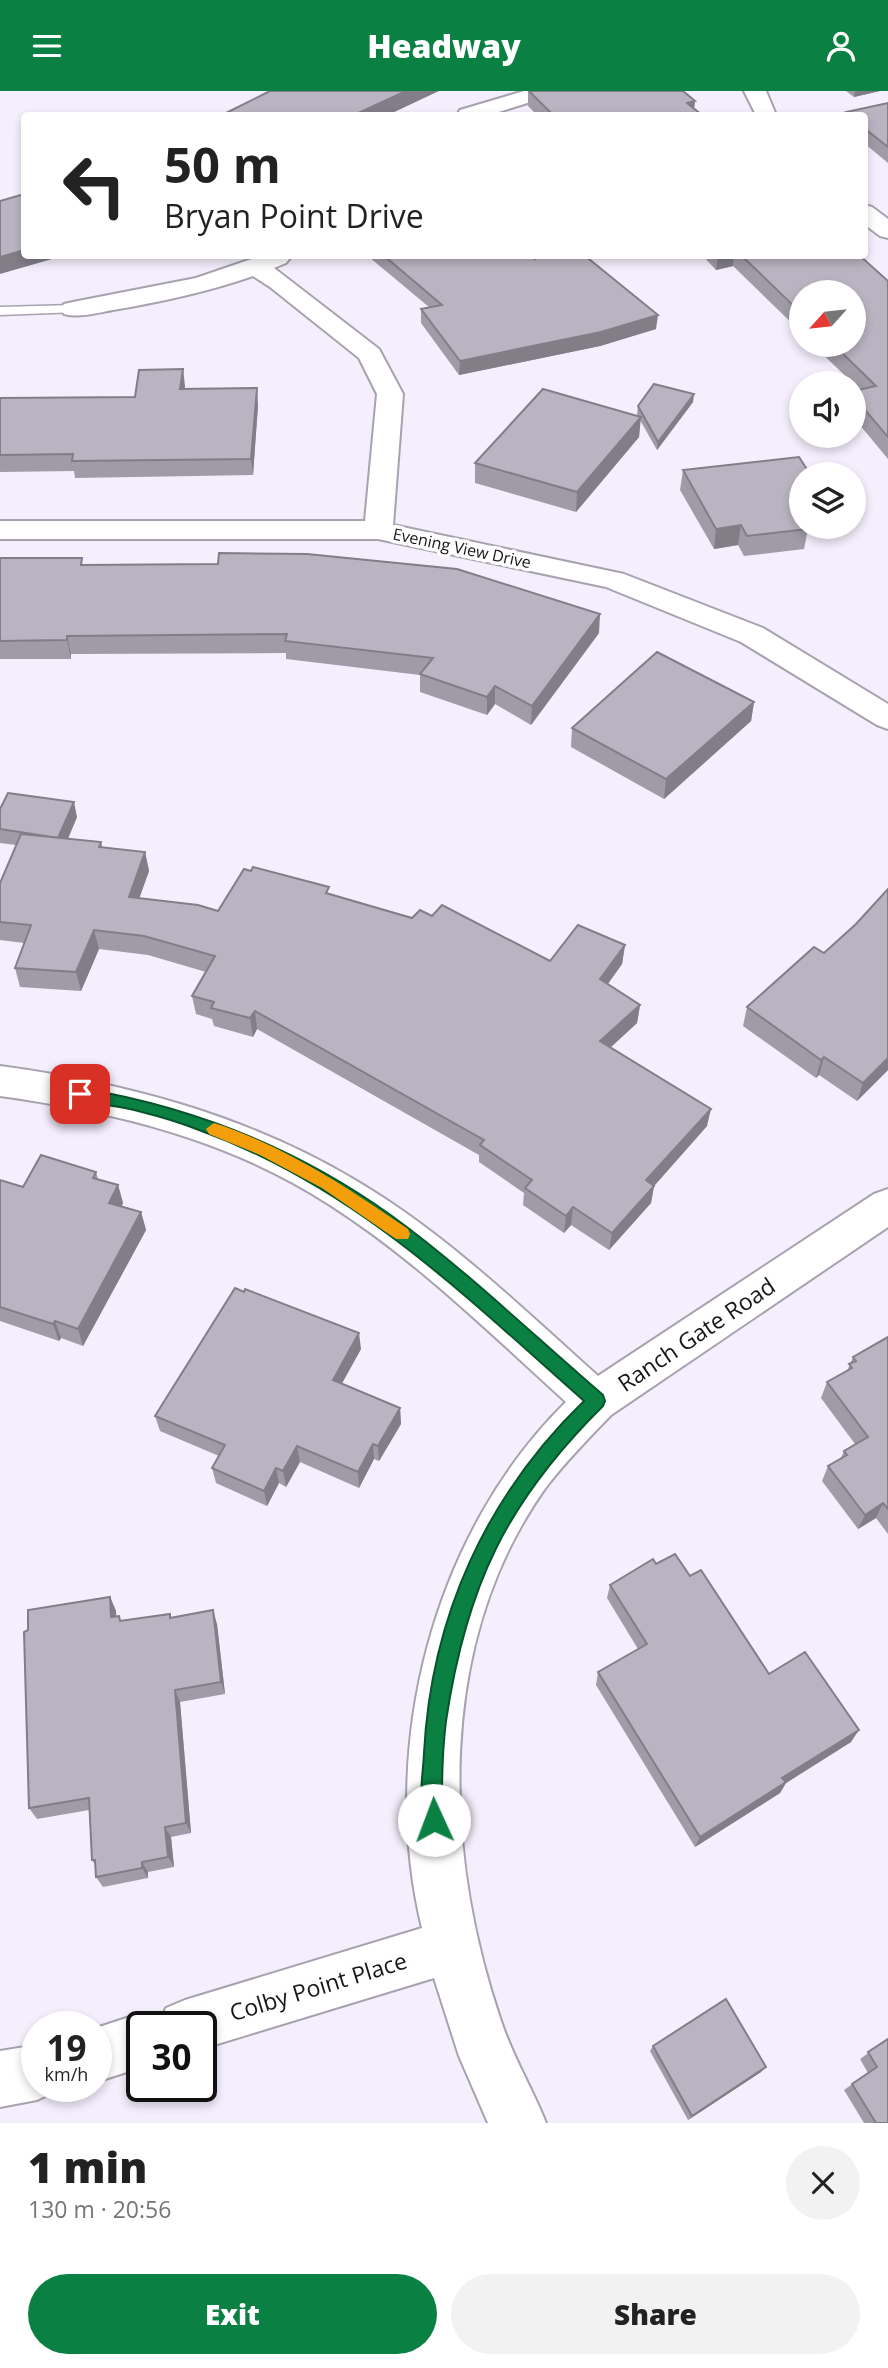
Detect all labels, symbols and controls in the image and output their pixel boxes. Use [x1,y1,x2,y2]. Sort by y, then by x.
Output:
text: Headway [367,24,521,67]
icon: menu [28,27,66,65]
icon: person [822,27,860,65]
text: 50 m [164,131,281,197]
icon: left [49,140,140,231]
text: Bryan Point Drive [164,194,424,237]
north arrow [789,280,866,357]
map controls [789,280,866,539]
button: sound [789,371,866,448]
button: layers [789,462,866,539]
street label: Evening View Drive [391,523,533,573]
pin [50,1064,110,1124]
icon: arrive [61,1075,99,1113]
street label: Ranch Gate Road [611,1269,781,1399]
position arrow [397,1783,471,1857]
street label: Colby Point Place [225,1944,411,2028]
speed limit sign: 30 [126,2011,217,2102]
text: 19 [46,2024,87,2071]
text: km/h [45,2062,88,2086]
text: 1 min [28,2138,147,2195]
button: close [786,2146,860,2220]
text: 130 m · 20:56 [28,2193,171,2225]
button: Exit [28,2274,437,2354]
button: Share [451,2274,860,2354]

